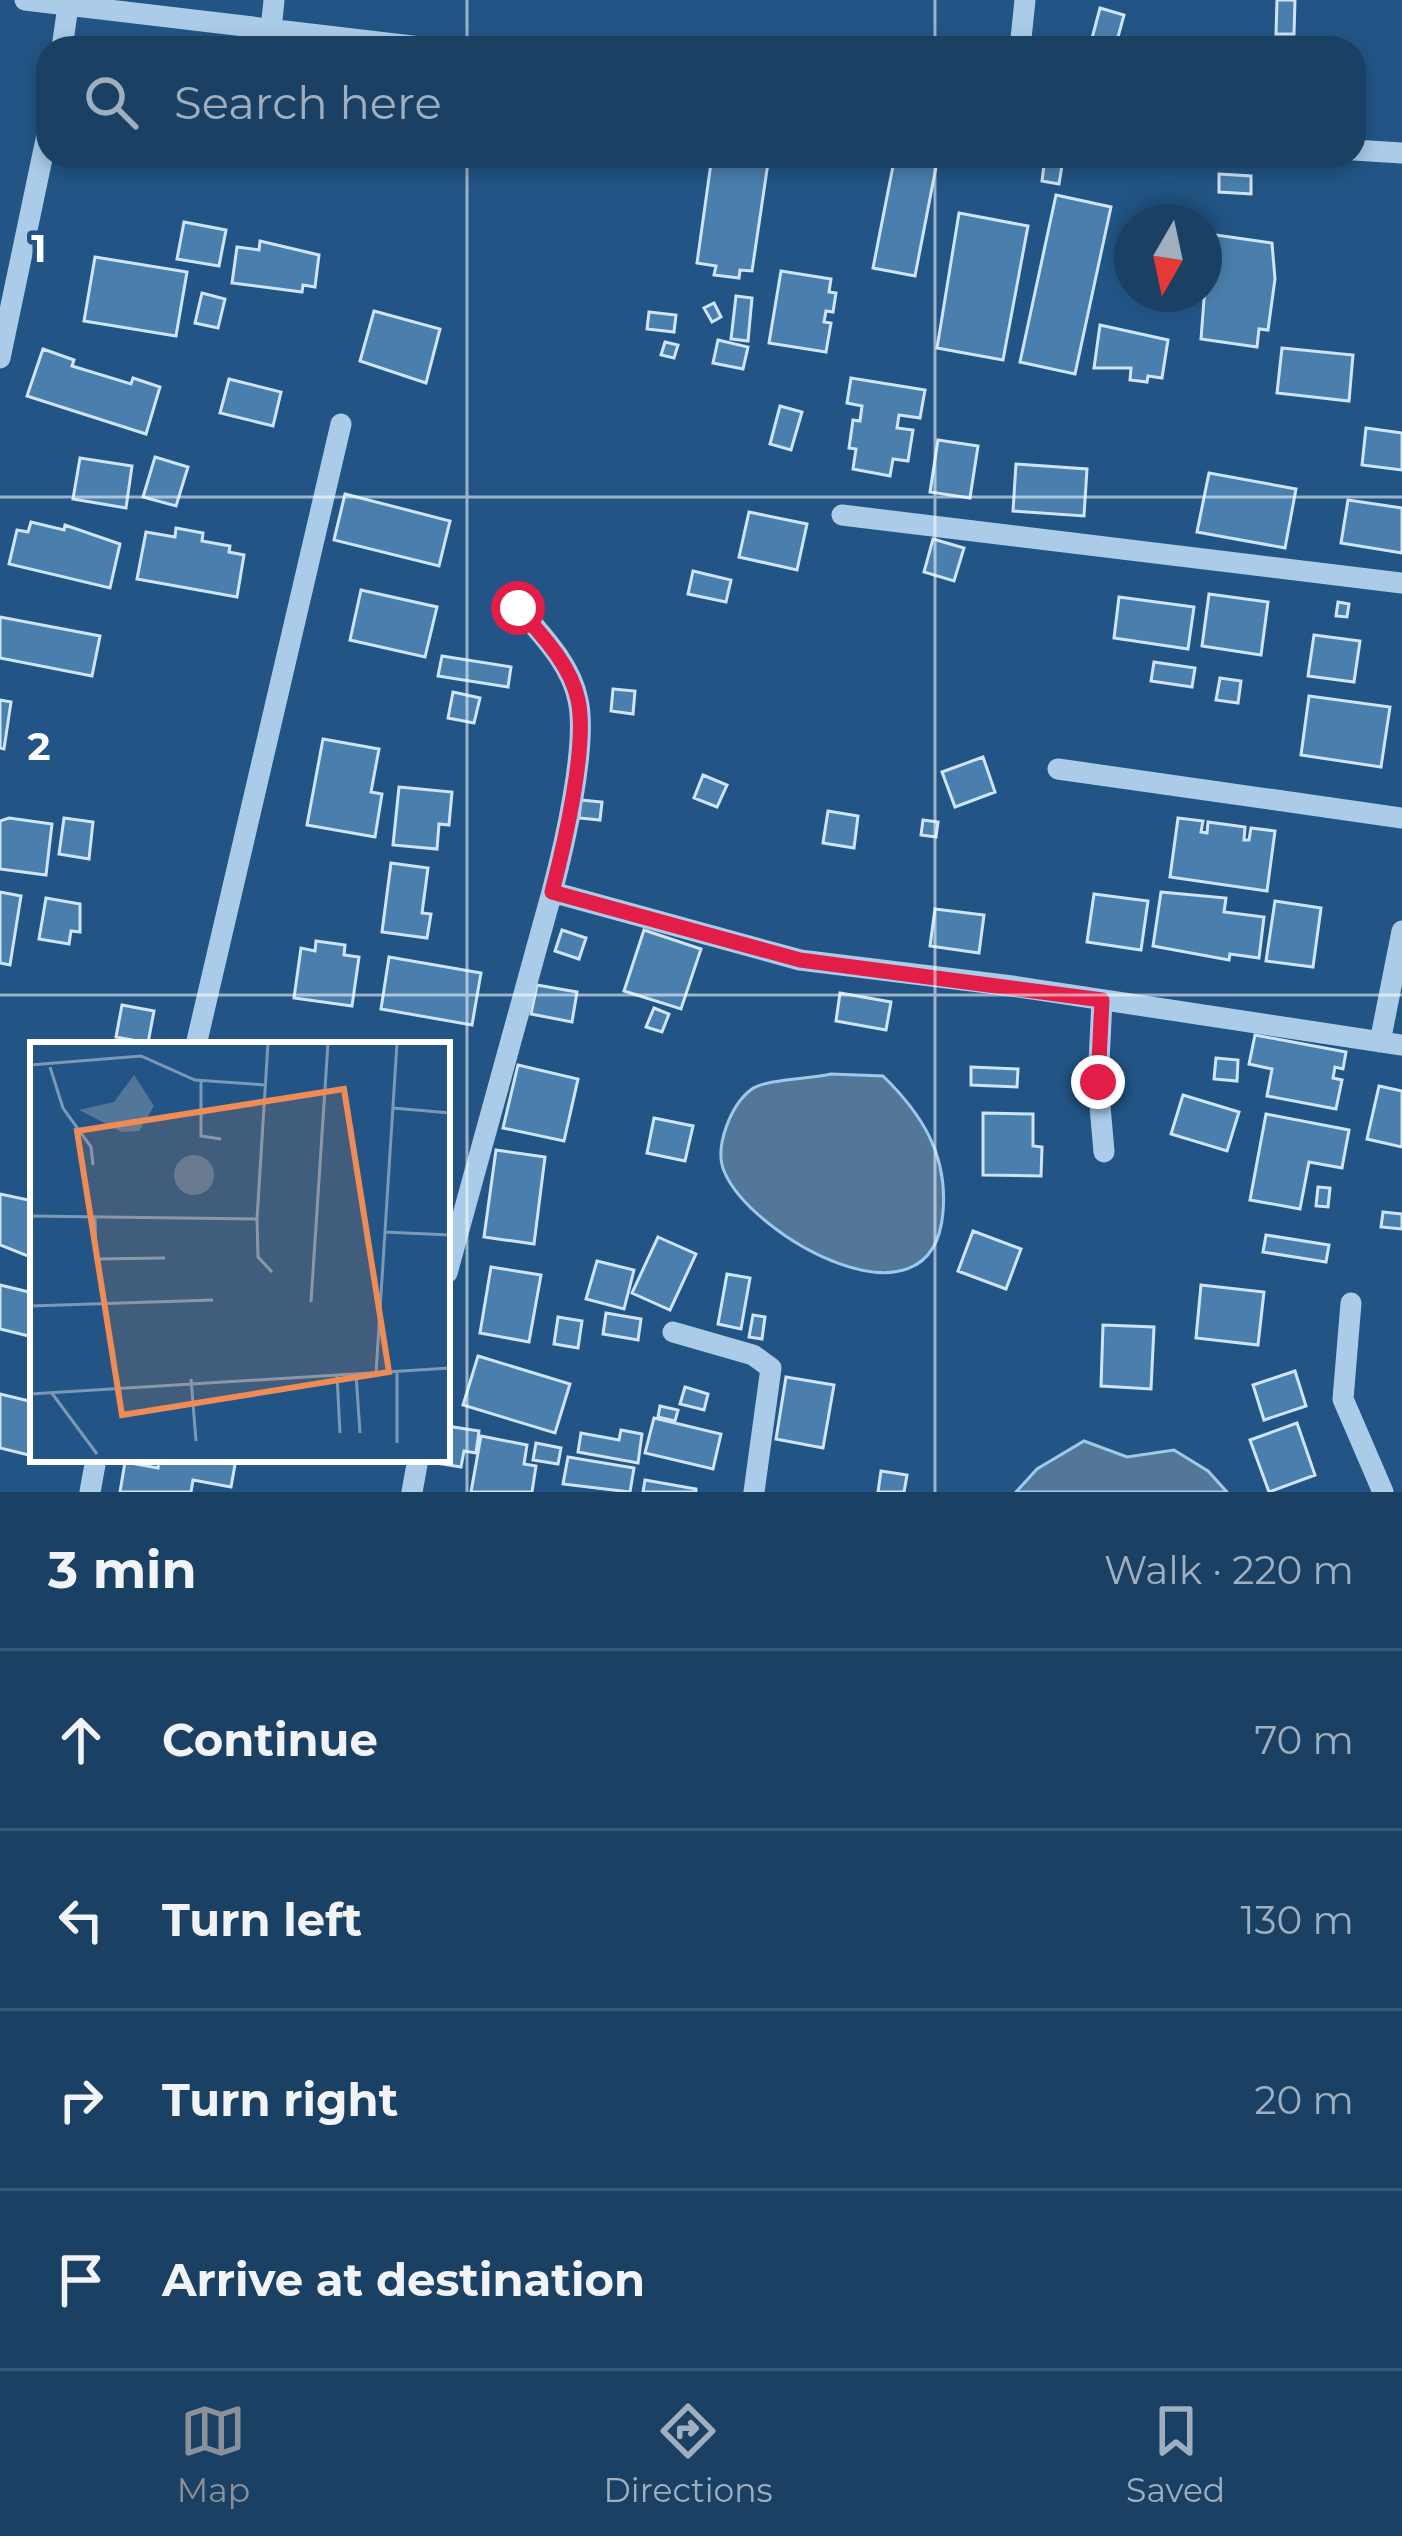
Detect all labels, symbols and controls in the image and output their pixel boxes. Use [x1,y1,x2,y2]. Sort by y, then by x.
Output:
search box [36,36,1366,168]
icon: search [78,69,144,135]
text: Search here [174,75,442,130]
north arrow [1114,204,1222,312]
text: 1 [31,224,47,272]
route start [491,581,545,635]
text: 2 [27,722,51,770]
inset map [30,1042,450,1462]
route end [1071,1055,1125,1109]
text: 3 min [48,1539,197,1601]
text: Walk · 220 m [1104,1546,1354,1594]
icon: ahead [48,1707,114,1773]
text: Continue [162,1712,378,1767]
text: 70 m [1254,1716,1354,1764]
icon: left [48,1887,114,1953]
text: Turn left [162,1892,362,1947]
text: 130 m [1241,1896,1354,1944]
icon: right [48,2067,114,2133]
text: Turn right [162,2072,398,2127]
text: 20 m [1255,2076,1354,2124]
icon: arrive [48,2247,114,2313]
text: Arrive at destination [162,2252,645,2307]
tab: Map [177,2398,250,2510]
tab: Directions [604,2398,773,2510]
tab: Saved [1126,2398,1225,2510]

